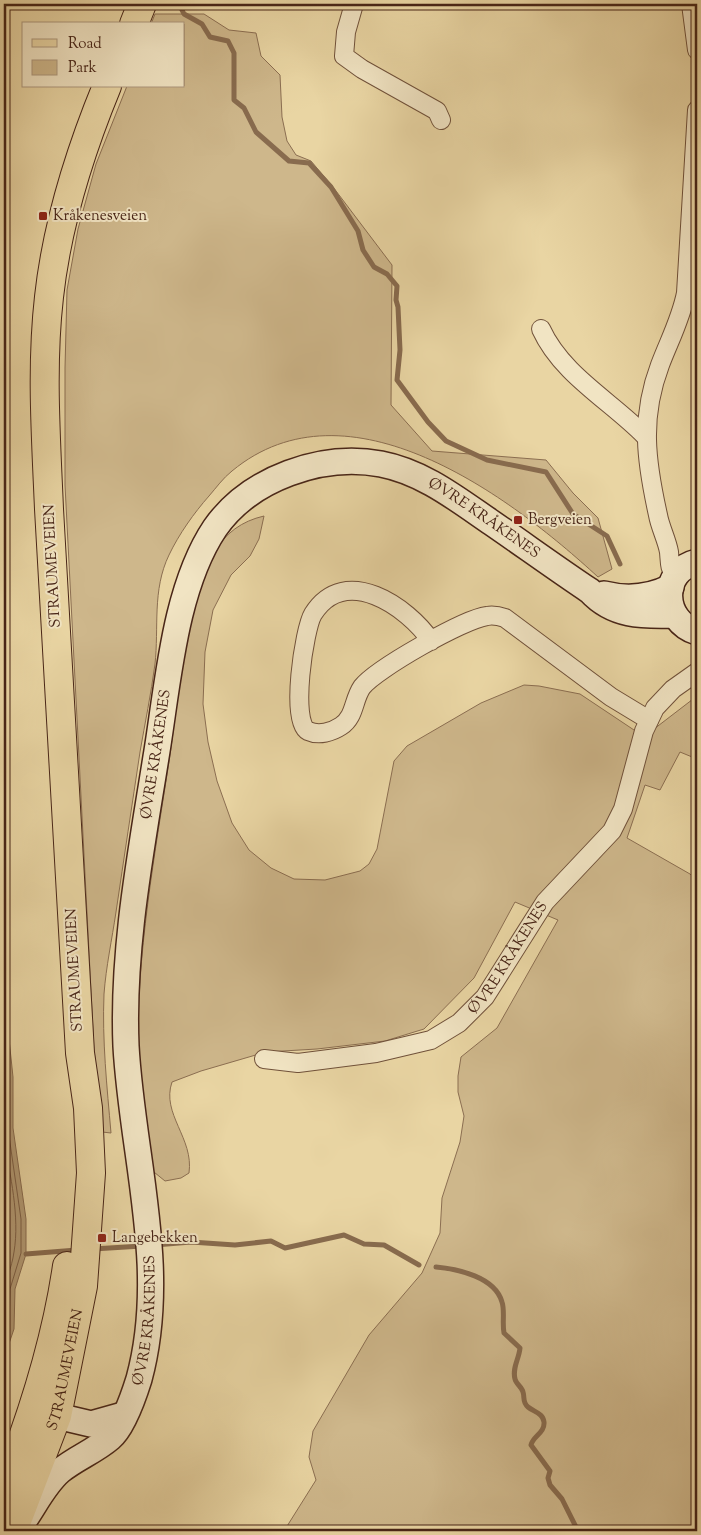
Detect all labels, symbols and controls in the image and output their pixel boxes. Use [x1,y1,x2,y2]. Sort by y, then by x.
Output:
legend [22,22,185,88]
text: Road [68,34,102,55]
text: Park [68,58,97,79]
place label: Kråkenesveien [53,206,147,227]
marker: Kråkenesveien [37,210,49,222]
street label: ØVRE KRÅKENES [424,473,544,564]
street label: STRAUMEVEIEN [39,504,67,628]
place label: Bergveien [528,510,592,531]
marker: Bergveien [512,514,524,526]
street label: ØVRE KRÅKENES [136,688,176,821]
street label: ØVRE KRÅKENES [463,898,553,1019]
street label: STRAUMEVEIEN [61,908,89,1032]
place label: Langebekken [112,1228,198,1249]
marker: Langebekken [96,1232,108,1244]
street label: ØVRE KRÅKENES [127,1255,161,1388]
street label: STRAUMEVEIEN [42,1307,89,1434]

